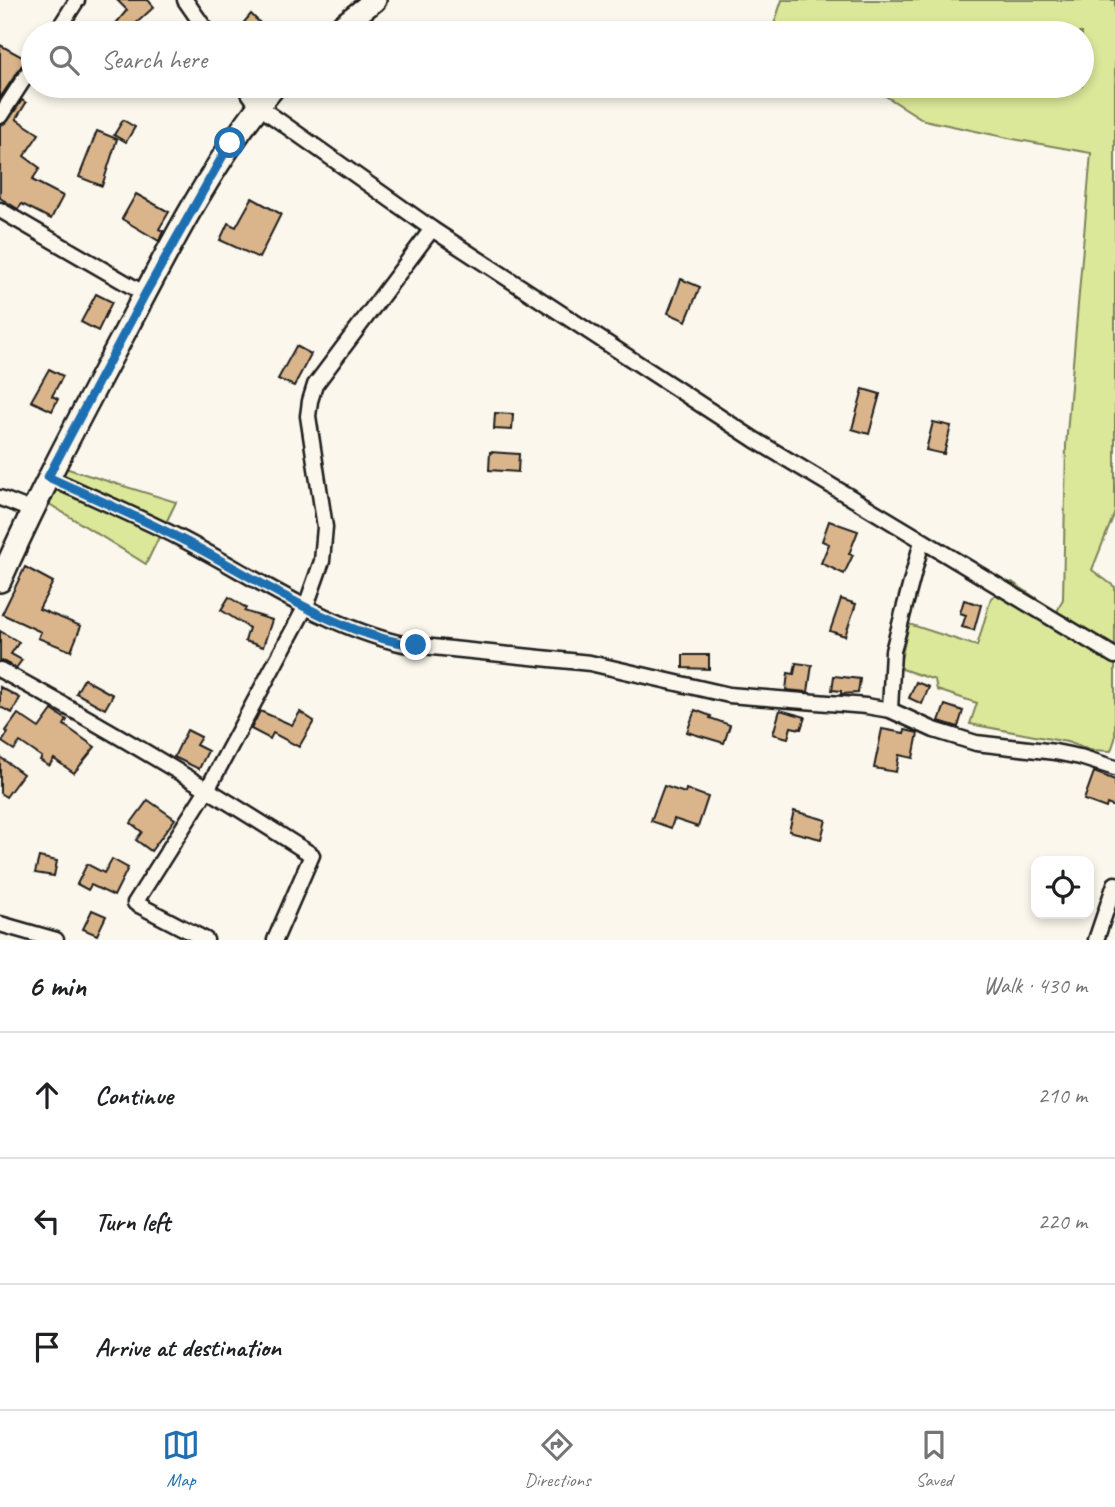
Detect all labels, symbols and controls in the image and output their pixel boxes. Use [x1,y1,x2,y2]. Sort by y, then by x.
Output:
search box [21,21,1094,98]
icon: search [45,41,83,79]
text: Search here [101,43,207,76]
route start [214,127,245,158]
route end [400,629,431,660]
map controls [1031,856,1094,919]
button: locate [1031,856,1094,919]
text: 6 min [28,967,86,1005]
text: Walk · 430 m [983,971,1087,1000]
icon: ahead [28,1076,66,1114]
text: Continue [95,1079,173,1112]
text: 210 m [1038,1081,1087,1110]
icon: left [28,1202,66,1240]
text: Turn left [95,1205,170,1238]
text: 220 m [1038,1207,1087,1236]
icon: arrive [28,1328,66,1366]
text: Arrive at destination [95,1331,281,1364]
tab: Map [162,1426,200,1492]
tab: Directions [524,1426,591,1492]
tab: Saved [915,1426,953,1492]

